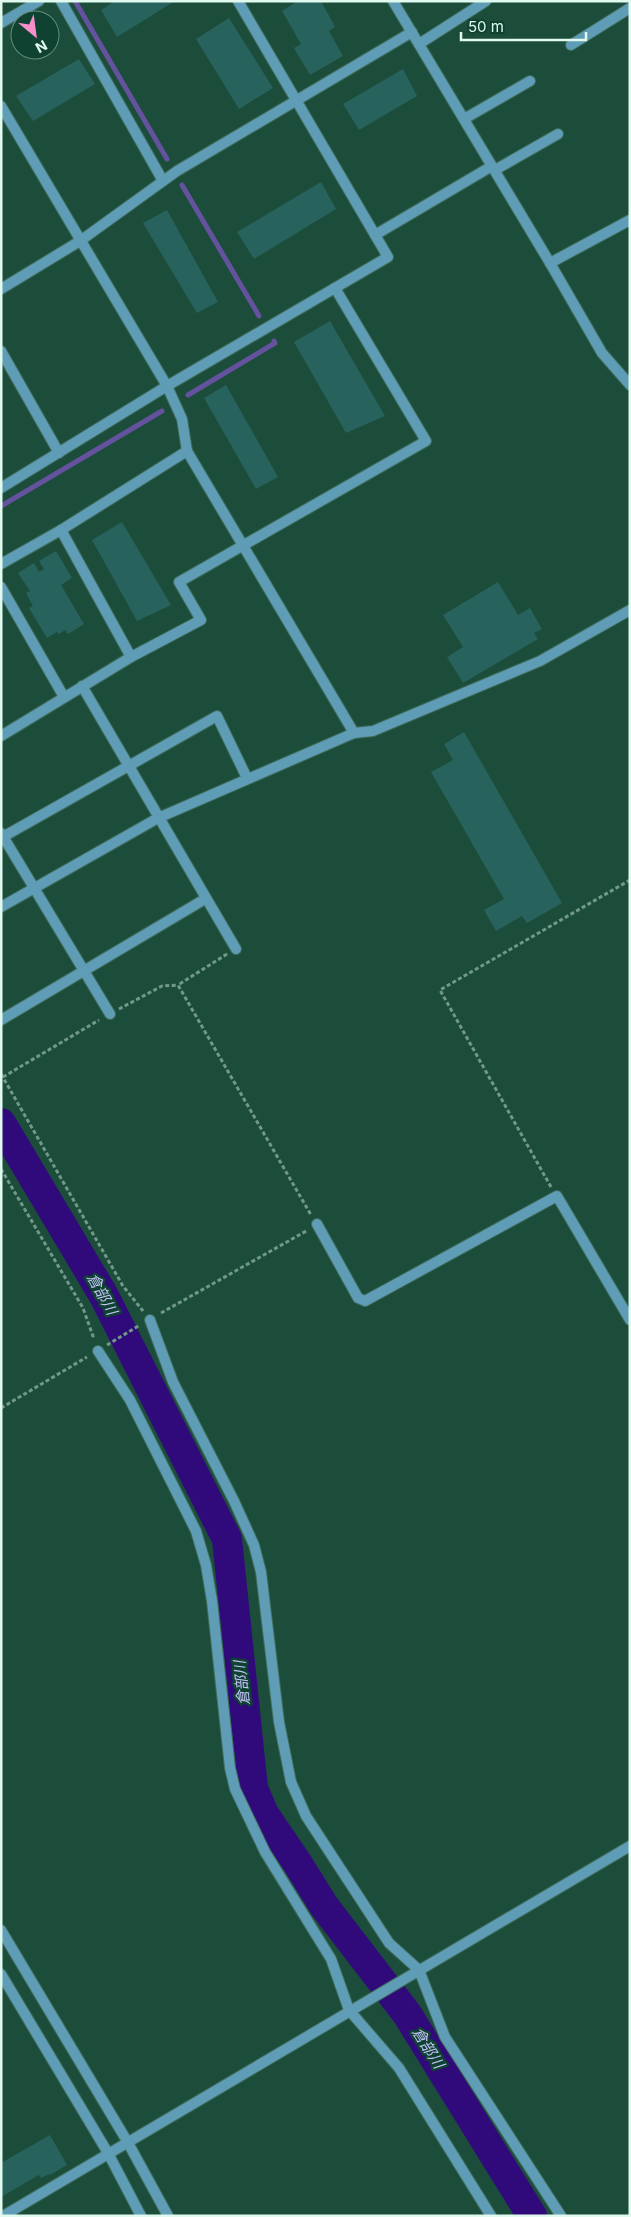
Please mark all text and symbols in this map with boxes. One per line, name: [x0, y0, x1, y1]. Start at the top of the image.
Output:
north arrow: [10, 10, 60, 60]
scale bar: [461, 10, 586, 42]
text: 50 m: [468, 17, 504, 36]
text: N: [33, 37, 50, 57]
water label: 倉部川: [83, 1269, 123, 1320]
water label: 倉部川: [229, 1658, 253, 1706]
water label: 倉部川: [408, 2024, 449, 2074]

